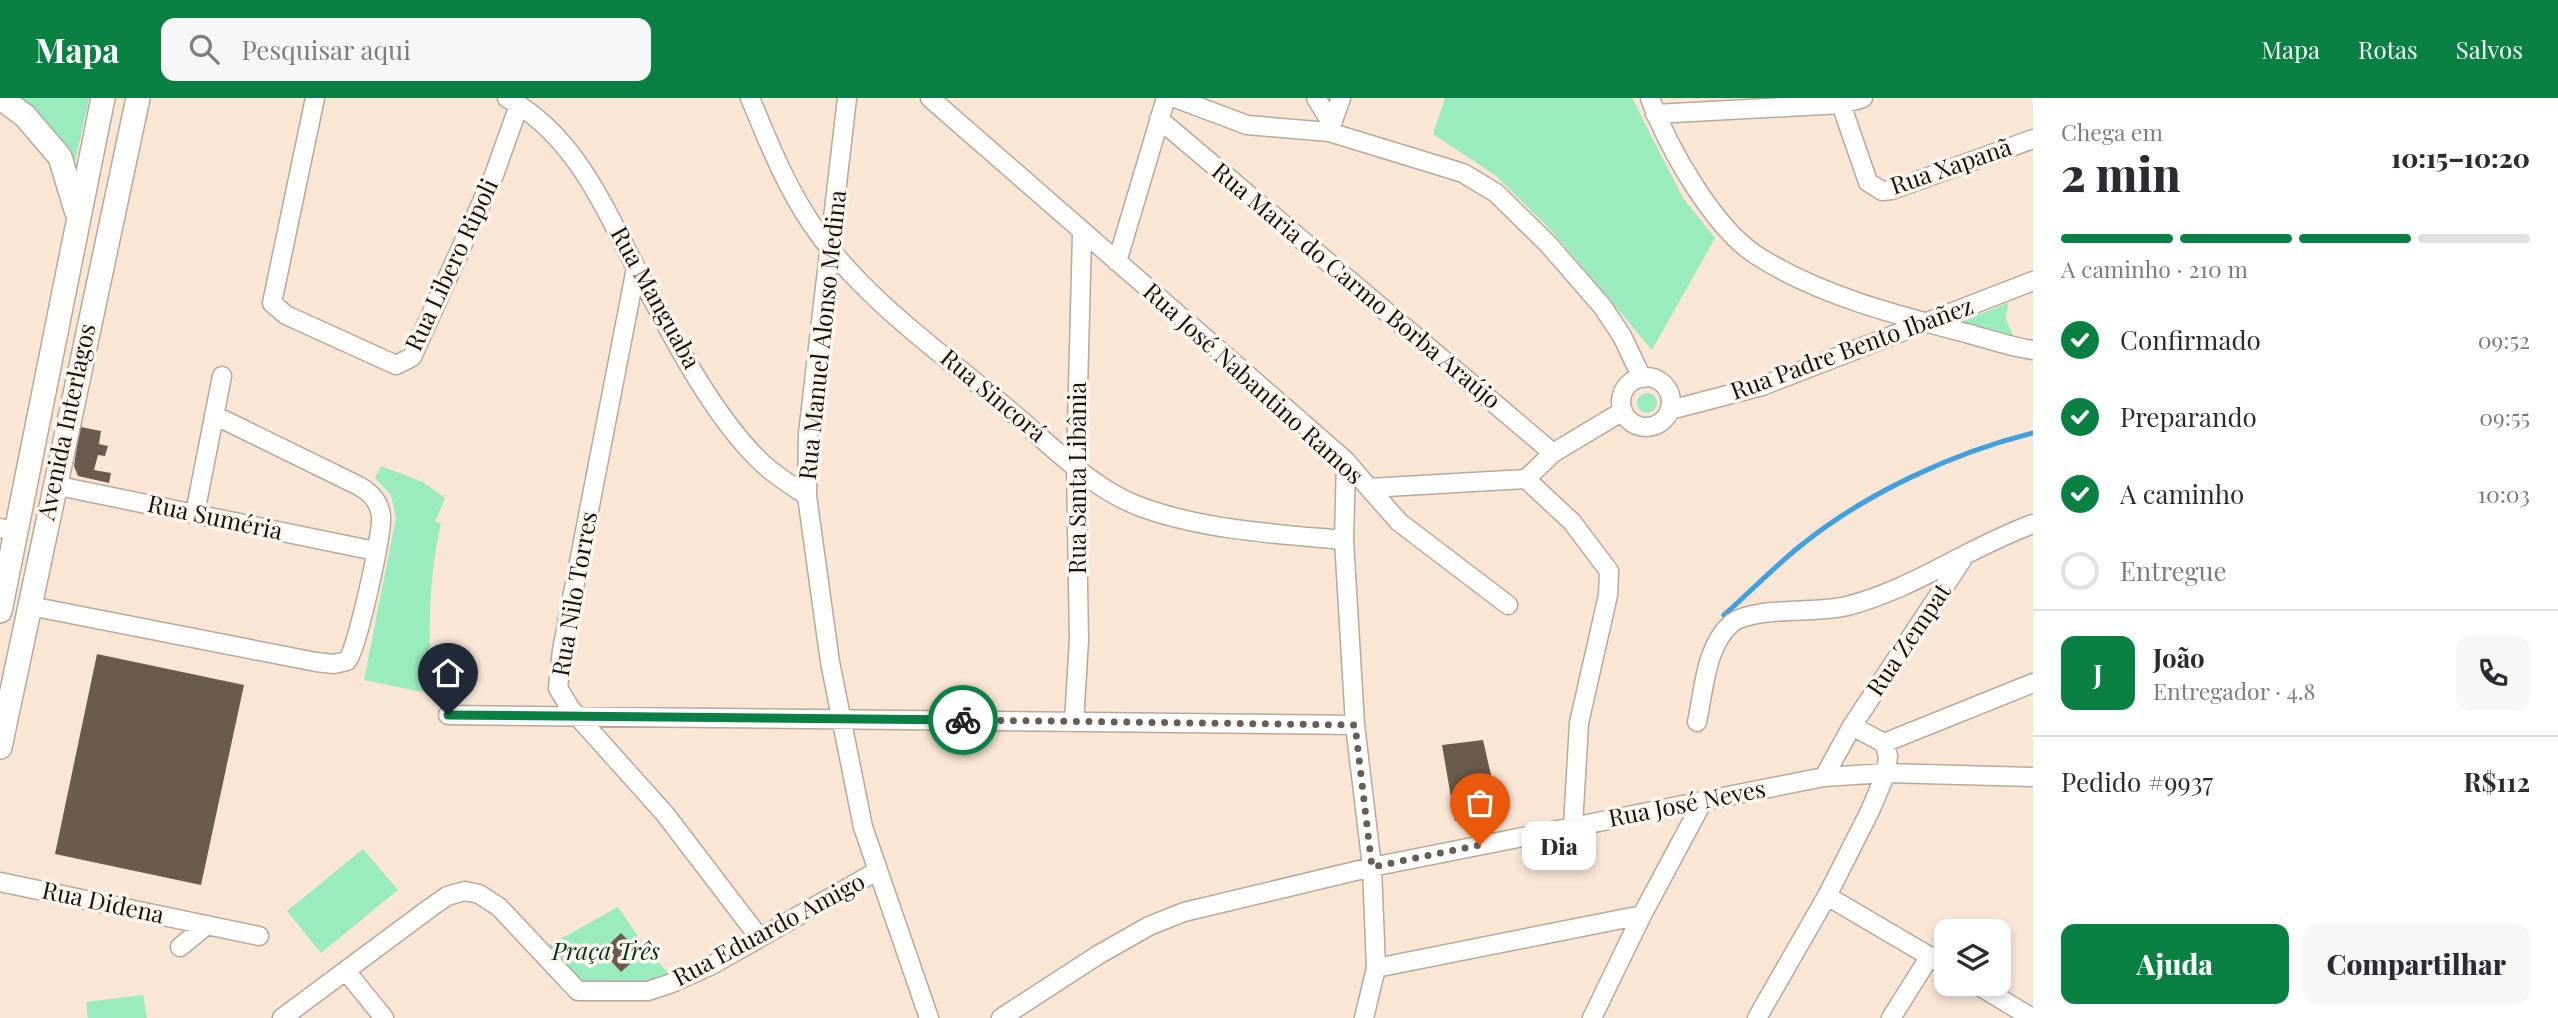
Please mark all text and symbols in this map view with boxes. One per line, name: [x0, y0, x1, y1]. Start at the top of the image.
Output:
search box: [161, 18, 651, 81]
text: Mapa: [35, 27, 119, 71]
icon: search: [185, 30, 223, 68]
text: Pesquisar aqui: [241, 32, 411, 67]
text: Mapa: [2261, 33, 2320, 65]
text: Rotas: [2358, 33, 2418, 65]
text: Salvos: [2456, 33, 2523, 65]
text: Chega em: [2061, 116, 2163, 147]
street label: Rua Xapanã: [1885, 129, 2015, 201]
text: 10:15–10:20: [2391, 140, 2530, 175]
text: 2 min: [2061, 142, 2181, 204]
street label: Rua Maria do Carmo Borba Araújo: [1206, 154, 1508, 415]
street label: Rua Libero Ripoli: [396, 173, 504, 355]
street label: Rua Manuel Alonso Medina: [790, 188, 852, 481]
street label: Rua Manguaba: [604, 220, 709, 374]
text: A caminho · 210 m: [2061, 253, 2248, 284]
street label: Rua José Nabantino Ramos: [1137, 275, 1371, 490]
street label: Rua Padre Bento Ibañez: [1726, 288, 1977, 406]
street label: Avenida Interlagos: [28, 320, 102, 524]
icon: check: [2061, 321, 2099, 359]
text: Confirmado: [2120, 322, 2261, 357]
text: 09:52: [2478, 324, 2530, 355]
street label: Rua Sincorá: [935, 341, 1054, 448]
street label: Rua Santa Libânia: [1060, 382, 1092, 574]
icon: check: [2061, 398, 2099, 436]
text: Preparando: [2120, 399, 2257, 434]
text: 09:55: [2479, 401, 2530, 432]
icon: check: [2061, 475, 2099, 513]
text: A caminho: [2120, 476, 2244, 511]
text: 10:03: [2477, 478, 2530, 509]
street label: Rua Suméria: [145, 486, 286, 546]
street label: Rua Nilo Torres: [543, 509, 603, 679]
text: Entregue: [2120, 553, 2227, 588]
street label: Rua Zempat: [1858, 576, 1957, 701]
button: phone: [2456, 636, 2530, 710]
text: João: [2153, 640, 2205, 675]
pin: [418, 643, 478, 715]
icon: home: [429, 654, 467, 692]
text: J: [2093, 656, 2103, 691]
text: Entregador · 4.8: [2153, 675, 2316, 706]
courier: [928, 685, 998, 755]
icon: bike: [944, 701, 982, 739]
text: Pedido #9937: [2061, 764, 2213, 799]
text: R$112: [2464, 764, 2530, 799]
street label: Rua José Neves: [1605, 771, 1768, 833]
pin: [1450, 773, 1510, 845]
icon: bag: [1461, 784, 1499, 822]
callout: Dia: [1522, 820, 1596, 870]
text: Dia: [1540, 830, 1578, 861]
street label: Rua Eduardo Amigo: [666, 864, 870, 992]
street label: Rua Didena: [39, 873, 167, 930]
map controls: [1934, 919, 2011, 996]
button: layers: [1934, 919, 2011, 996]
button: Ajuda: [2061, 924, 2289, 1004]
button: Compartilhar: [2303, 924, 2530, 1004]
park label: Praça Três: [551, 934, 660, 966]

